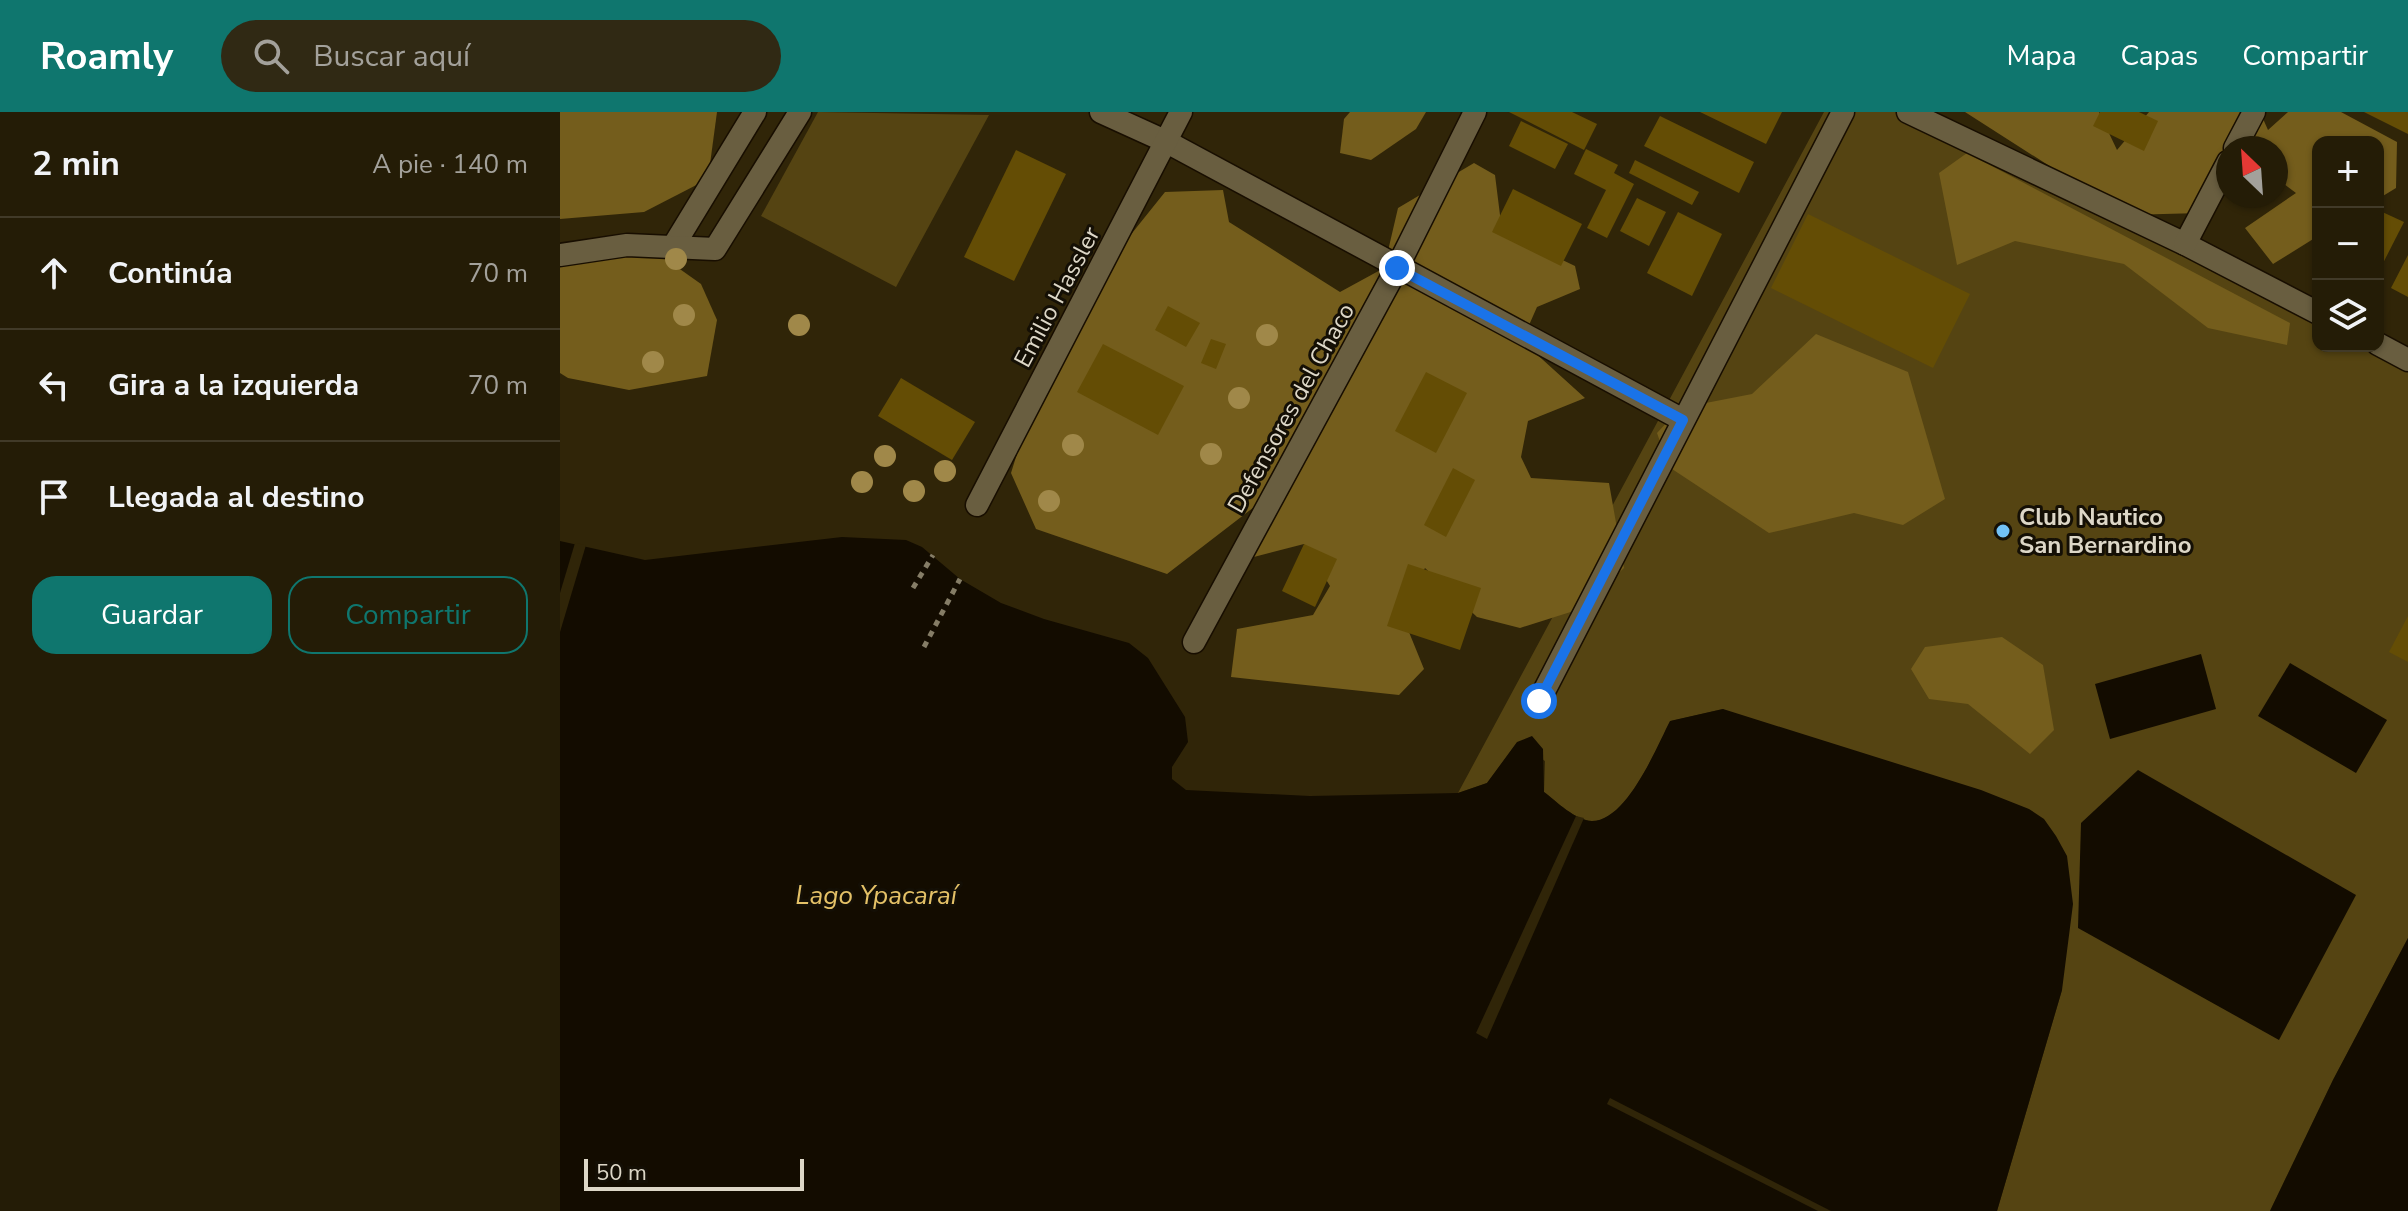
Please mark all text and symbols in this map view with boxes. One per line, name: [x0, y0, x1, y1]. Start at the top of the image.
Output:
search box: [221, 20, 781, 92]
text: Roamly: [40, 31, 173, 82]
icon: search: [249, 34, 293, 78]
text: Buscar aquí: [313, 36, 470, 77]
text: Mapa: [2007, 37, 2076, 75]
text: Capas: [2120, 37, 2198, 75]
text: Compartir: [2242, 37, 2368, 75]
north arrow: [2216, 136, 2288, 208]
map controls: [2312, 136, 2384, 352]
button: +: [2312, 136, 2384, 208]
text: 2 min: [32, 141, 120, 187]
text: A pie · 140 m: [372, 147, 528, 182]
button: −: [2312, 208, 2384, 280]
street label: Emilio Hassler: [1007, 221, 1108, 373]
route end: [1379, 250, 1415, 286]
icon: ahead: [32, 251, 76, 295]
text: Continúa: [108, 253, 233, 294]
text: 70 m: [468, 256, 528, 291]
button: layers: [2312, 280, 2384, 352]
street label: Defensores del Chaco: [1220, 297, 1362, 519]
icon: left: [32, 363, 76, 407]
text: Gira a la izquierda: [108, 365, 359, 406]
text: 70 m: [468, 368, 528, 403]
icon: arrive: [32, 475, 76, 519]
text: Llegada al destino: [108, 477, 364, 518]
place label: Club Nautico San Bernardino: [2019, 501, 2192, 561]
marker: Club Nautico San Bernardino: [1994, 522, 2012, 540]
button: Guardar: [32, 576, 272, 654]
button: Compartir: [288, 576, 528, 654]
route start: [1521, 683, 1557, 719]
water label: Lago Ypacaraí: [795, 878, 961, 913]
scale bar: [584, 1155, 804, 1191]
text: 50 m: [596, 1158, 647, 1188]

